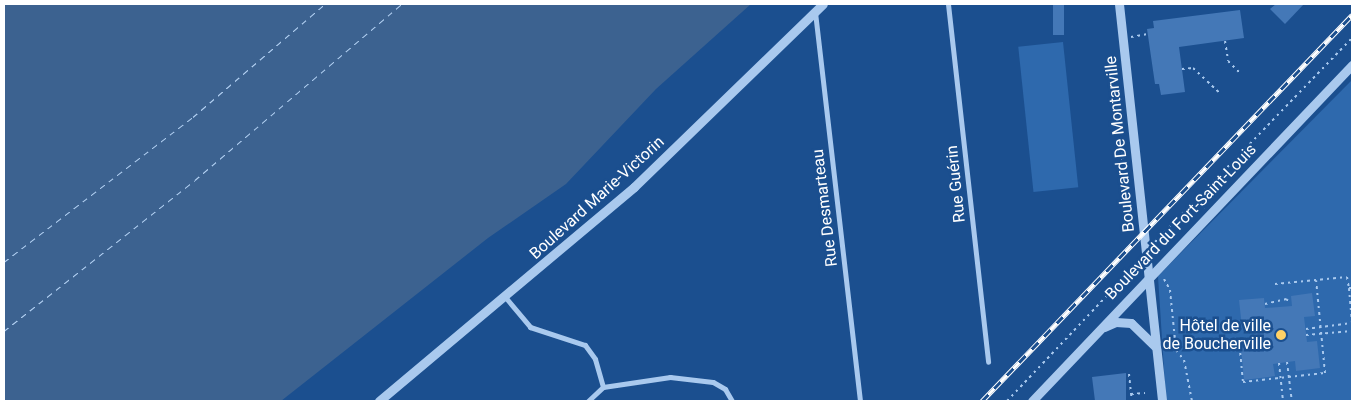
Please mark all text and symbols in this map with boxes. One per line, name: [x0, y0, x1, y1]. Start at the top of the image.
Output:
street label: Boulevard De Montarville: [1101, 55, 1139, 233]
street label: Boulevard Marie-Victorin: [526, 132, 668, 264]
street label: Boulevard du Fort-Saint-Louis: [1101, 140, 1261, 304]
street label: Rue Guérin: [942, 144, 970, 224]
street label: Rue Desmarteau: [808, 148, 842, 268]
place label: Hôtel de ville de Boucherville: [1162, 316, 1271, 354]
marker: Hôtel de ville de Boucherville: [1275, 329, 1287, 341]

